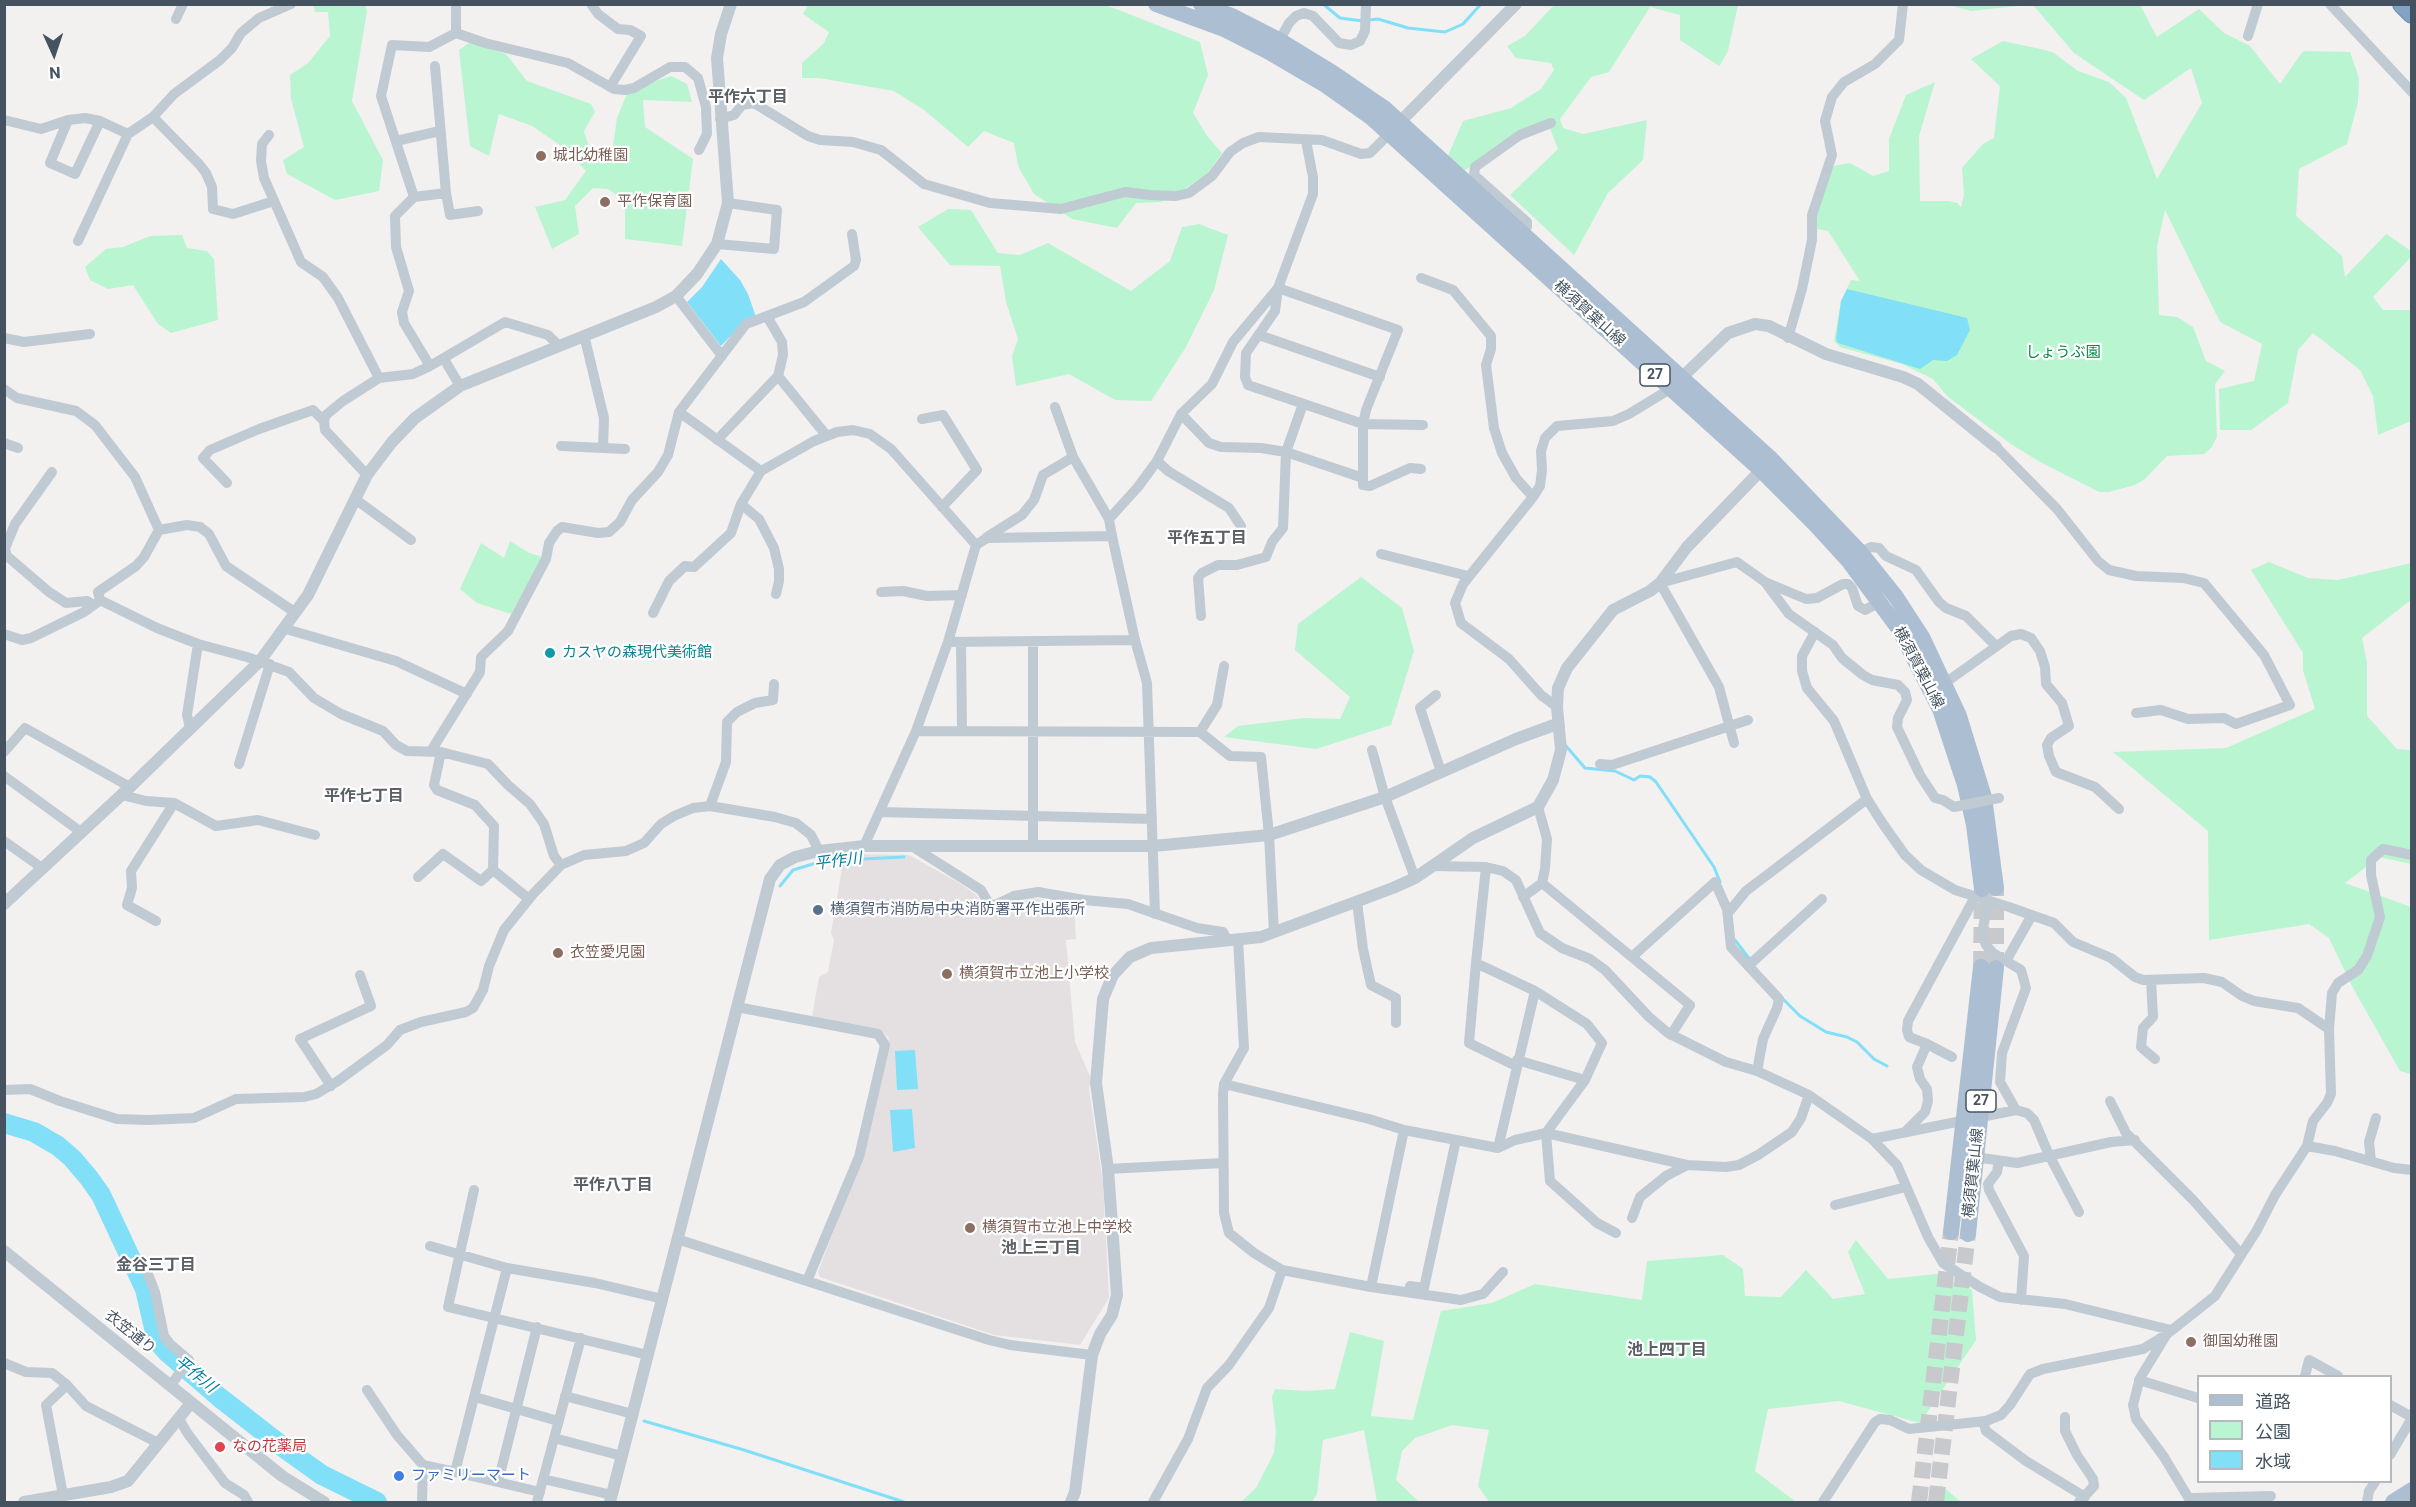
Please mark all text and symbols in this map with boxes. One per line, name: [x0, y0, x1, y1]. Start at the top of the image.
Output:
north arrow: [24, 24, 84, 84]
text: N: [49, 63, 61, 82]
district label: 平作六丁目: [708, 88, 788, 108]
place label: 城北幼稚園: [553, 147, 628, 165]
marker: 城北幼稚園: [534, 149, 548, 163]
place label: 平作保育園: [617, 193, 692, 211]
marker: 平作保育園: [598, 195, 612, 209]
street label: 横須賀葉山線: [1550, 277, 1628, 351]
park label: しょうぶ園: [2026, 344, 2100, 362]
road number: 27: [1640, 364, 1670, 386]
district label: 平作五丁目: [1167, 529, 1247, 549]
street label: 横須賀葉山線: [1889, 624, 1947, 712]
place label: カスヤの森現代美術館: [562, 644, 712, 662]
marker: カスヤの森現代美術館: [543, 646, 557, 660]
district label: 平作七丁目: [324, 787, 404, 807]
water label: 平作川: [813, 850, 863, 874]
place label: 横須賀市消防局中央消防署平作出張所: [830, 901, 1085, 919]
marker: 横須賀市消防局中央消防署平作出張所: [811, 903, 825, 917]
place label: 衣笠愛児園: [570, 944, 645, 962]
marker: 衣笠愛児園: [551, 946, 565, 960]
place label: 横須賀市立池上小学校: [959, 965, 1109, 983]
marker: 横須賀市立池上小学校: [940, 967, 954, 981]
road number: 27: [1966, 1090, 1996, 1112]
street label: 横須賀葉山線: [1960, 1127, 1988, 1219]
district label: 平作八丁目: [573, 1176, 653, 1196]
place label: 横須賀市立池上中学校: [982, 1219, 1132, 1237]
marker: 横須賀市立池上中学校: [963, 1221, 977, 1235]
district label: 池上三丁目: [1001, 1239, 1081, 1259]
district label: 金谷三丁目: [116, 1256, 196, 1276]
street label: 衣笠通り: [101, 1307, 159, 1359]
place label: 御国幼稚園: [2203, 1333, 2278, 1351]
marker: 御国幼稚園: [2184, 1335, 2198, 1349]
district label: 池上四丁目: [1627, 1341, 1707, 1361]
water label: 平作川: [170, 1352, 220, 1398]
legend: [2197, 1375, 2392, 1483]
text: 道路: [2255, 1391, 2291, 1412]
text: 公園: [2255, 1421, 2291, 1442]
place label: なの花薬局: [232, 1438, 307, 1456]
marker: なの花薬局: [213, 1440, 227, 1454]
text: 水域: [2255, 1451, 2291, 1472]
place label: ファミリーマート: [411, 1467, 531, 1485]
marker: ファミリーマート: [392, 1469, 406, 1483]

